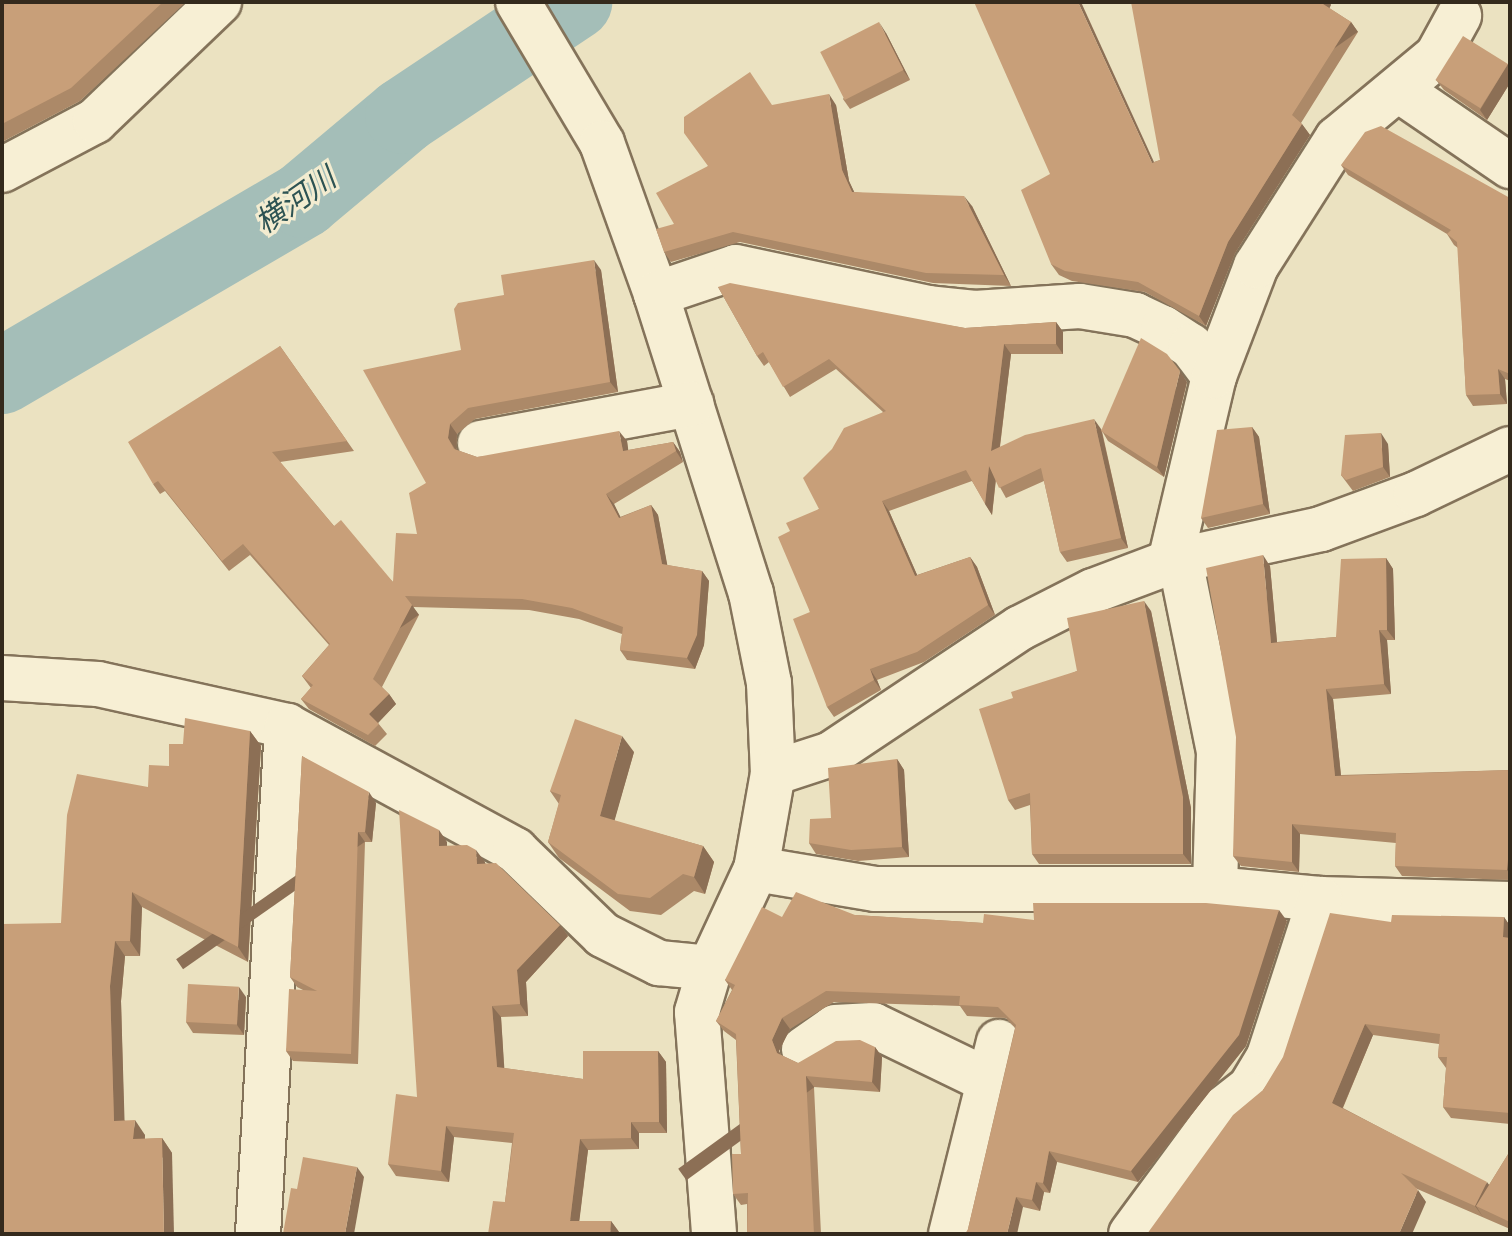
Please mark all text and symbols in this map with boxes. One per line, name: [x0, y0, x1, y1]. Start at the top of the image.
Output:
water label: 横河川: [248, 159, 342, 241]

